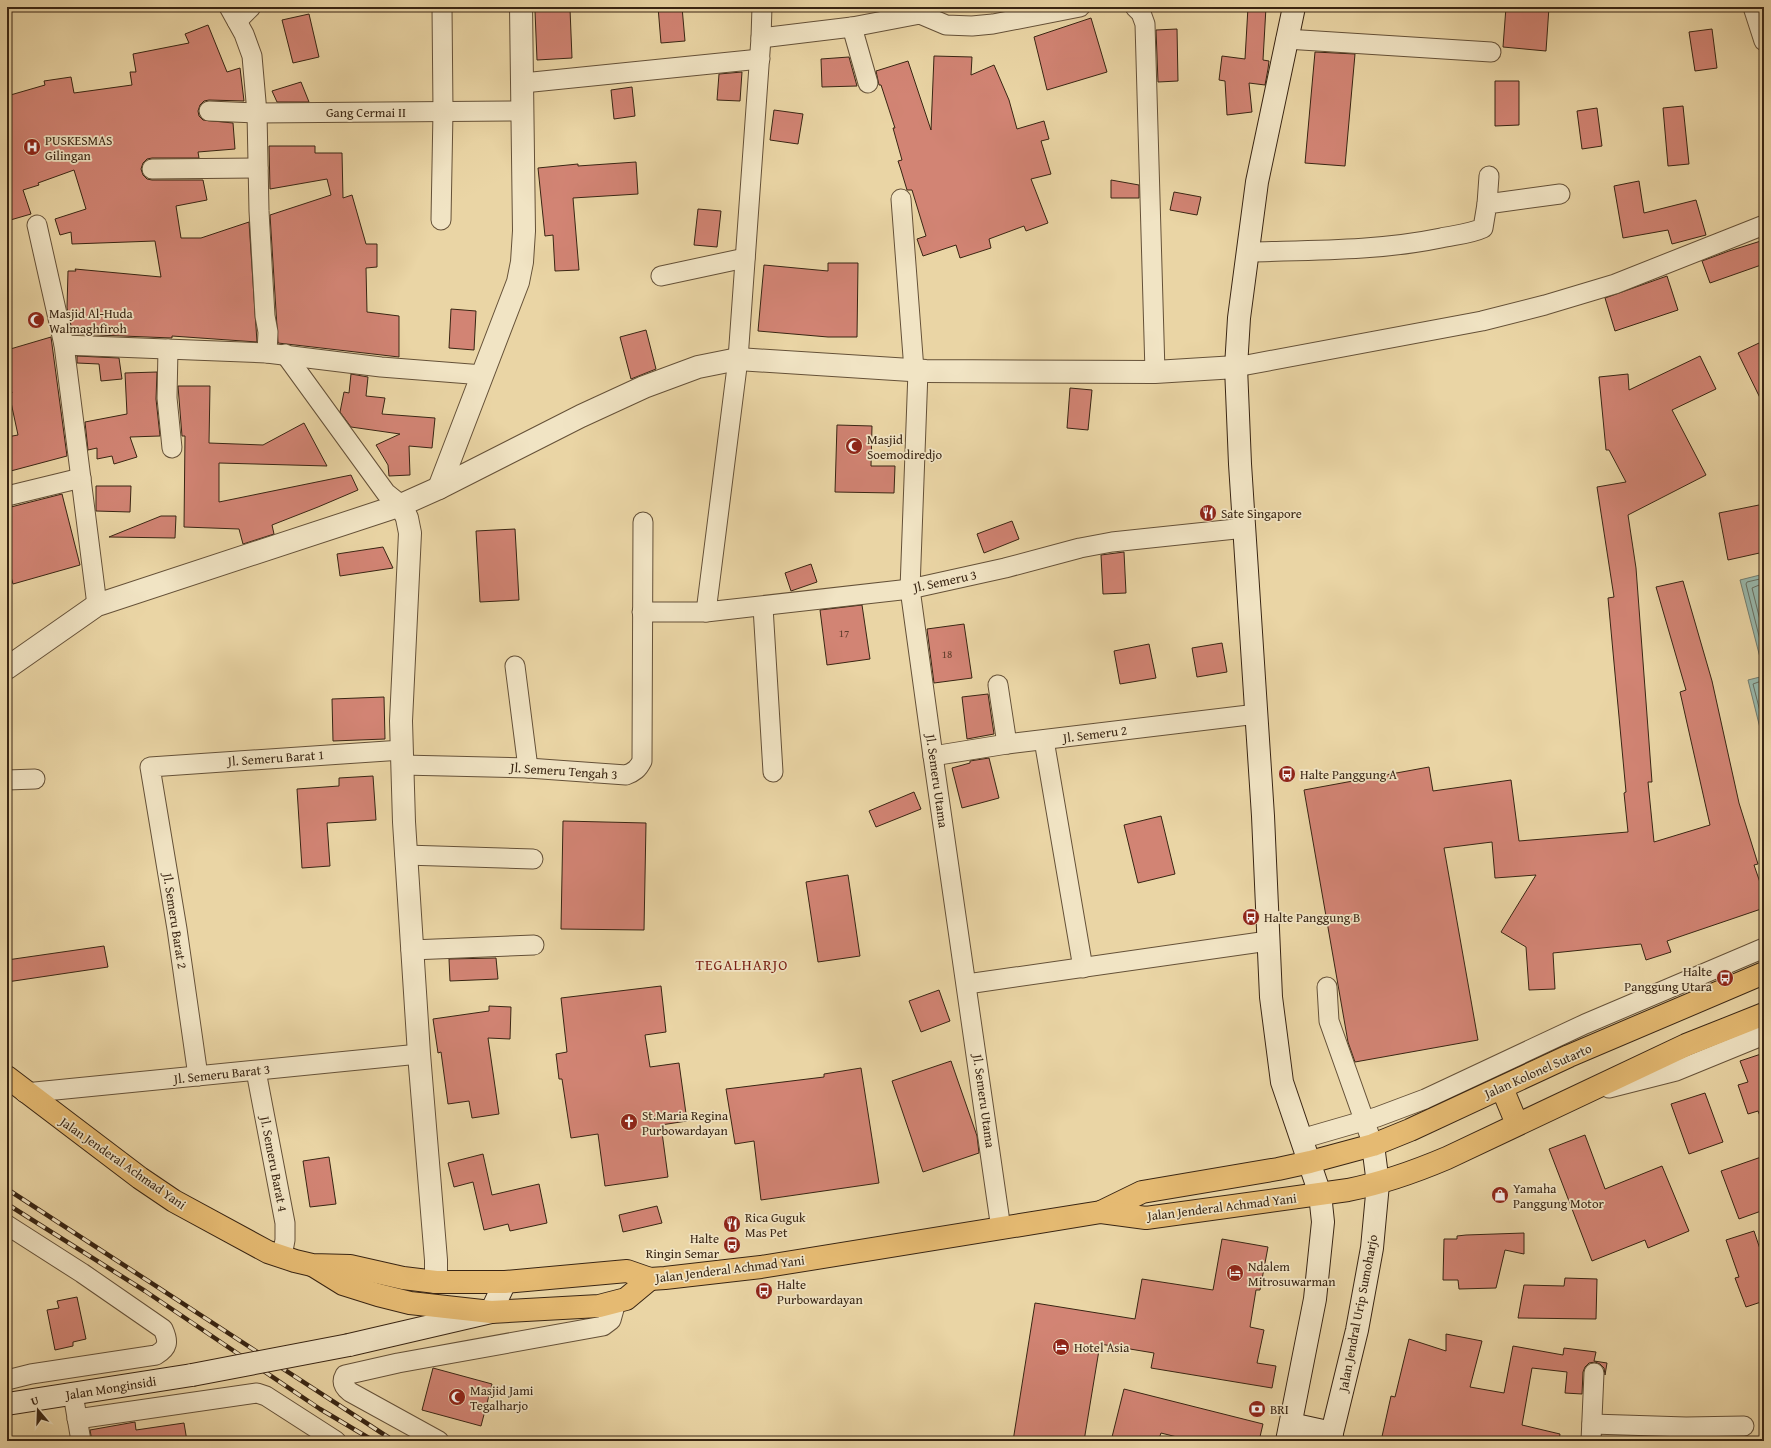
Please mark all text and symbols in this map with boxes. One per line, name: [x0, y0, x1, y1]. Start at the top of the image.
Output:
street label: Gang Cermai II: [326, 103, 406, 122]
place label: PUSKESMAS Gilingan: [45, 131, 112, 165]
hospital icon: PUSKESMAS Gilingan: [22, 137, 42, 157]
place label: Masjid Al-Huda Walmaghfiroh: [49, 304, 133, 338]
mosque icon: Masjid Al-Huda Walmaghfiroh: [26, 310, 46, 330]
place label: Masjid Soemodiredjo: [867, 430, 943, 464]
mosque icon: Masjid Soemodiredjo: [844, 436, 864, 456]
restaurant icon: Sate Singapore: [1198, 503, 1218, 523]
place label: Sate Singapore: [1221, 504, 1302, 523]
street label: Jl. Semeru 3: [910, 565, 978, 597]
house number: 17: [839, 625, 849, 641]
house number: 18: [942, 646, 952, 662]
street label: Jl. Semeru 2: [1060, 721, 1128, 748]
street label: Jl. Semeru Utama: [921, 731, 953, 830]
street label: Jl. Semeru Barat 1: [225, 745, 325, 771]
street label: Jl. Semeru Tengah 3: [508, 758, 618, 784]
bus stop icon: Halte Panggung A: [1277, 764, 1297, 784]
place label: Halte Panggung A: [1300, 765, 1397, 784]
street label: Jl. Semeru Barat 2: [158, 870, 192, 970]
bus stop icon: Halte Panggung B: [1241, 907, 1261, 927]
place label: Halte Panggung B: [1264, 908, 1360, 927]
district label: TEGALHARJO: [696, 954, 788, 975]
place label: Halte Panggung Utara: [1624, 962, 1713, 996]
bus stop icon: Halte Panggung Utara: [1715, 968, 1735, 988]
street label: Jalan Kolonel Sutarto: [1480, 1039, 1595, 1104]
street label: Jl. Semeru Utama: [968, 1051, 1000, 1150]
street label: Jl. Semeru Barat 3: [171, 1059, 271, 1089]
place label: St.Maria Regina Purbowardayan: [642, 1106, 729, 1140]
street label: Jalan Jenderal Achmad Yani: [54, 1111, 190, 1214]
church icon: St.Maria Regina Purbowardayan: [619, 1112, 639, 1132]
street label: Jl. Semeru Barat 4: [255, 1113, 293, 1213]
place label: Yamaha Panggung Motor: [1513, 1179, 1605, 1213]
shop icon: Yamaha Panggung Motor: [1490, 1185, 1510, 1205]
street label: Jalan Jenderal Achmad Yani: [1144, 1188, 1298, 1226]
place label: Rica Guguk Mas Pet: [745, 1208, 806, 1242]
restaurant icon: Rica Guguk Mas Pet: [722, 1214, 742, 1234]
place label: Halte Ringin Semar: [646, 1229, 720, 1263]
street label: Jalan Jendral Urip Sumoharjo: [1333, 1233, 1383, 1395]
bus stop icon: Halte Ringin Semar: [722, 1235, 742, 1255]
street label: Jalan Jenderal Achmad Yani: [652, 1250, 806, 1288]
place label: Ndalem Mitrosuwarman: [1248, 1257, 1336, 1291]
hotel icon: Ndalem Mitrosuwarman: [1225, 1263, 1245, 1283]
place label: Halte Purbowardayan: [777, 1275, 863, 1309]
bus stop icon: Halte Purbowardayan: [754, 1281, 774, 1301]
hotel icon: Hotel Asia: [1051, 1337, 1071, 1357]
place label: Hotel Asia: [1074, 1338, 1130, 1357]
street label: Jalan Monginsidi: [62, 1371, 158, 1405]
place label: Masjid Jami Tegalharjo: [470, 1381, 534, 1415]
mosque icon: Masjid Jami Tegalharjo: [447, 1387, 467, 1407]
north arrow: [18, 1390, 58, 1430]
text: U: [29, 1392, 41, 1409]
bank icon: BRI: [1247, 1399, 1267, 1419]
place label: BRI: [1270, 1400, 1289, 1419]

